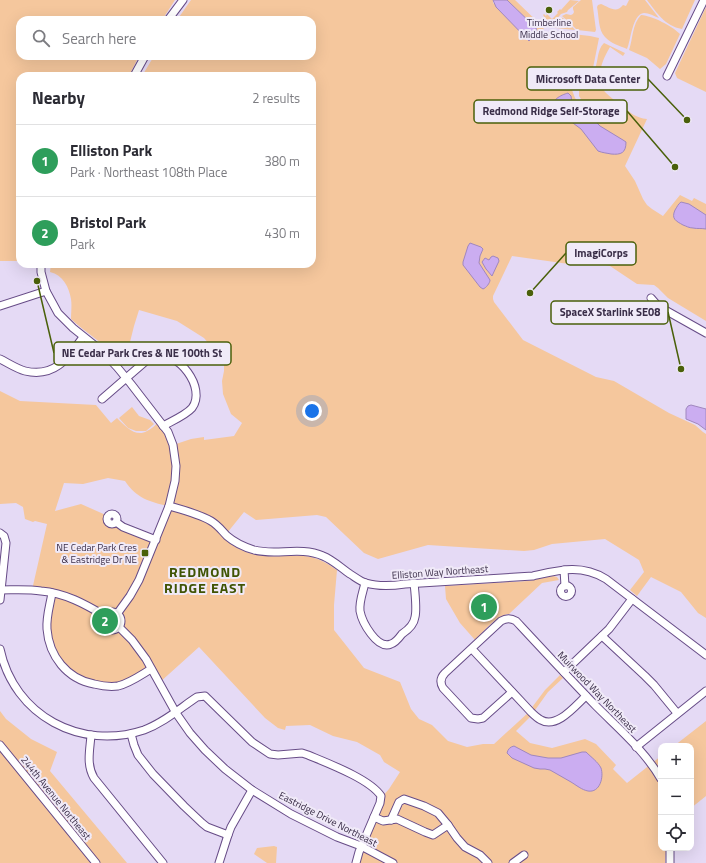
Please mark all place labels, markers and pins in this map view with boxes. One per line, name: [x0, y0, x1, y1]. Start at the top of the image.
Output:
marker: Timberline Middle School: [544, 5, 554, 15]
place label: Timberline Middle School: [520, 15, 578, 42]
callout: Microsoft Data Center: [527, 67, 648, 90]
callout: Redmond Ridge Self-Storage: [474, 100, 627, 123]
callout: ImagiCorps: [566, 242, 636, 265]
callout: SpaceX Starlink SE08: [551, 301, 668, 324]
callout: NE Cedar Park Cres & NE 100th St: [54, 342, 231, 365]
place label: NE Cedar Park Cres & Eastridge Dr NE: [56, 540, 137, 567]
marker: NE Cedar Park Cres & Eastridge Dr NE: [140, 548, 150, 558]
pin: 1: [471, 592, 497, 622]
pin: 2: [92, 606, 118, 636]

